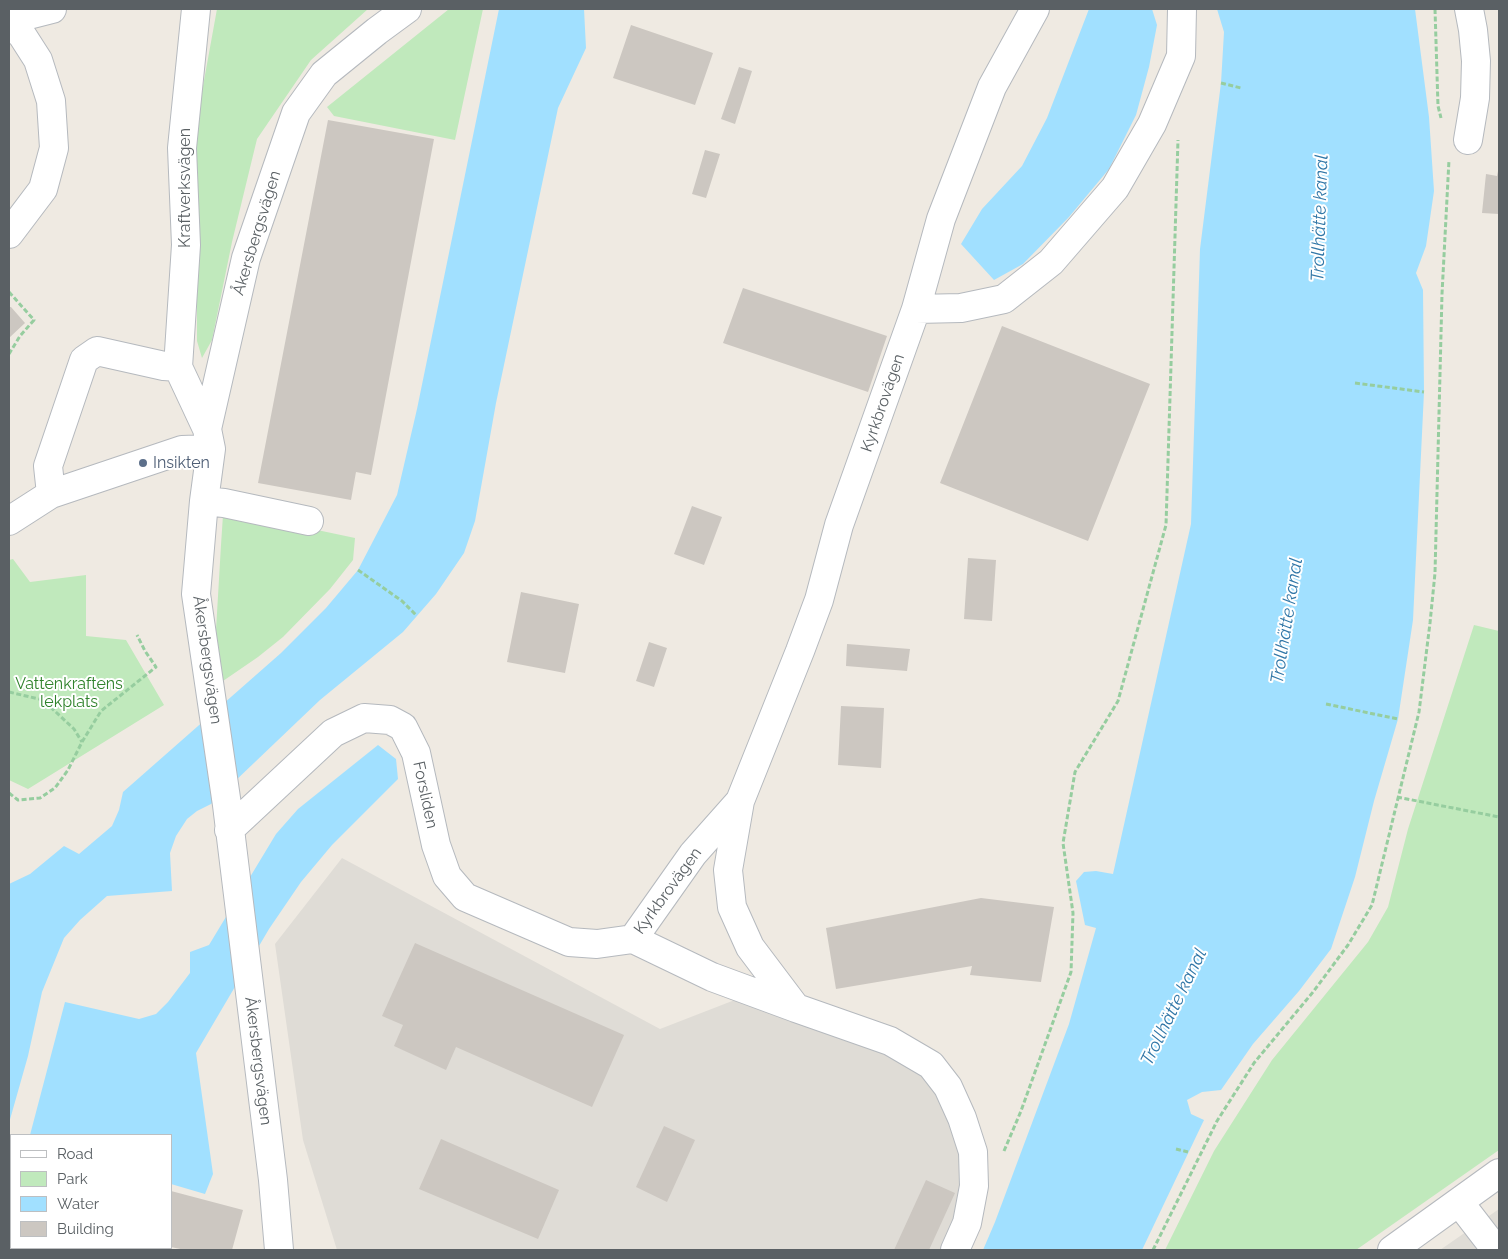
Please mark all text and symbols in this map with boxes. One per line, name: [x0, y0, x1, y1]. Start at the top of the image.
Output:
street label: Kraftverksvägen: [175, 128, 195, 248]
water label: Trollhätte kanal: [1307, 154, 1333, 282]
street label: Åkersbergsvägen: [229, 168, 285, 298]
street label: Kyrkbrovägen: [857, 351, 909, 455]
place label: Insikten: [153, 453, 210, 473]
marker: Insikten: [137, 457, 149, 469]
water label: Trollhätte kanal: [1266, 557, 1308, 685]
street label: Åkersbergsvägen: [188, 595, 226, 725]
park label: Vattenkraftens lekplats: [15, 674, 123, 712]
street label: Forsliden: [409, 760, 441, 830]
street label: Kyrkbrovägen: [630, 844, 706, 938]
water label: Trollhätte kanal: [1136, 945, 1212, 1069]
street label: Åkersbergsvägen: [241, 996, 275, 1126]
legend: [10, 1134, 172, 1249]
text: Road: [57, 1145, 93, 1163]
text: Park: [57, 1170, 88, 1188]
text: Water: [57, 1195, 99, 1213]
text: Building: [57, 1220, 114, 1238]

